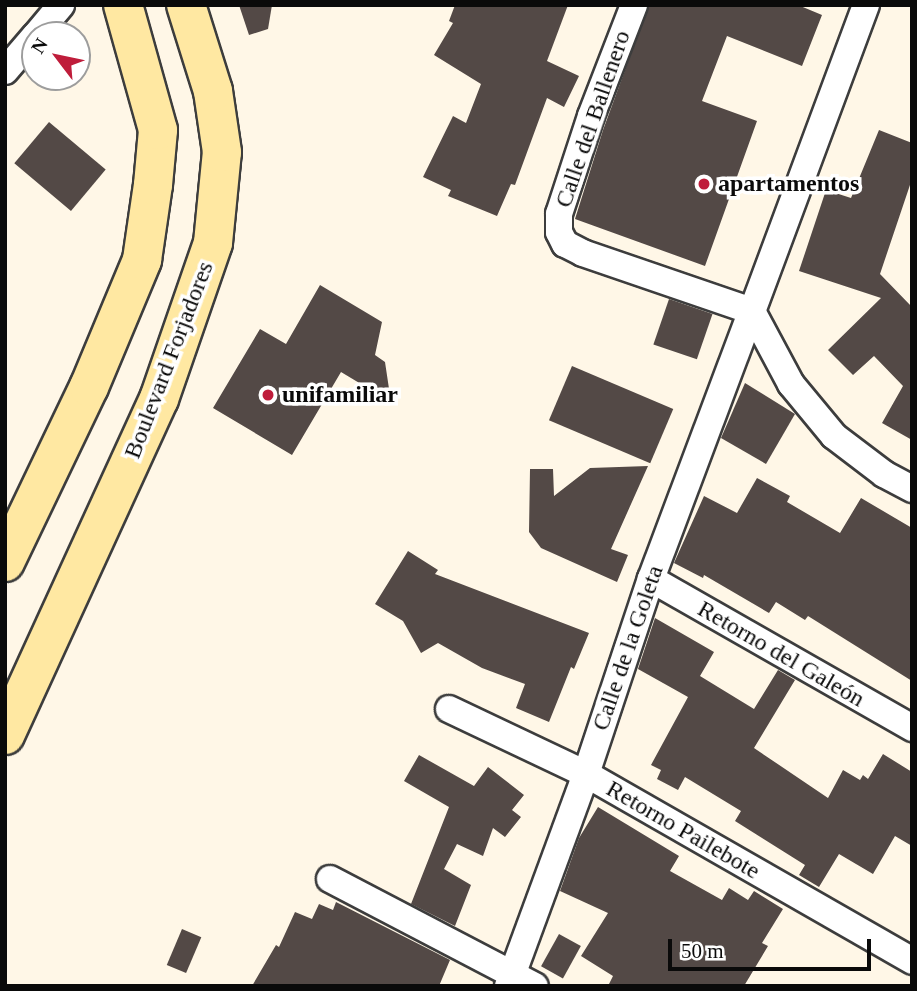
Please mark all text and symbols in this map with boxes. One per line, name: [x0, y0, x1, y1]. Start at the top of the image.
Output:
north arrow: [21, 21, 91, 91]
street label: Calle del Ballenero: [549, 27, 637, 211]
text: N: [27, 34, 52, 57]
place label: apartamentos: [718, 170, 859, 198]
marker: apartamentos: [696, 176, 712, 192]
street label: Boulevard Forjadores: [118, 257, 220, 463]
place label: unifamiliar: [282, 381, 398, 409]
marker: unifamiliar: [260, 387, 276, 403]
street label: Calle de la Goleta: [586, 562, 670, 734]
street label: Retorno del Galeón: [692, 595, 870, 713]
street label: Retorno Pailebote: [601, 774, 765, 886]
scale bar: [672, 925, 875, 969]
text: 50 m: [681, 939, 724, 963]

